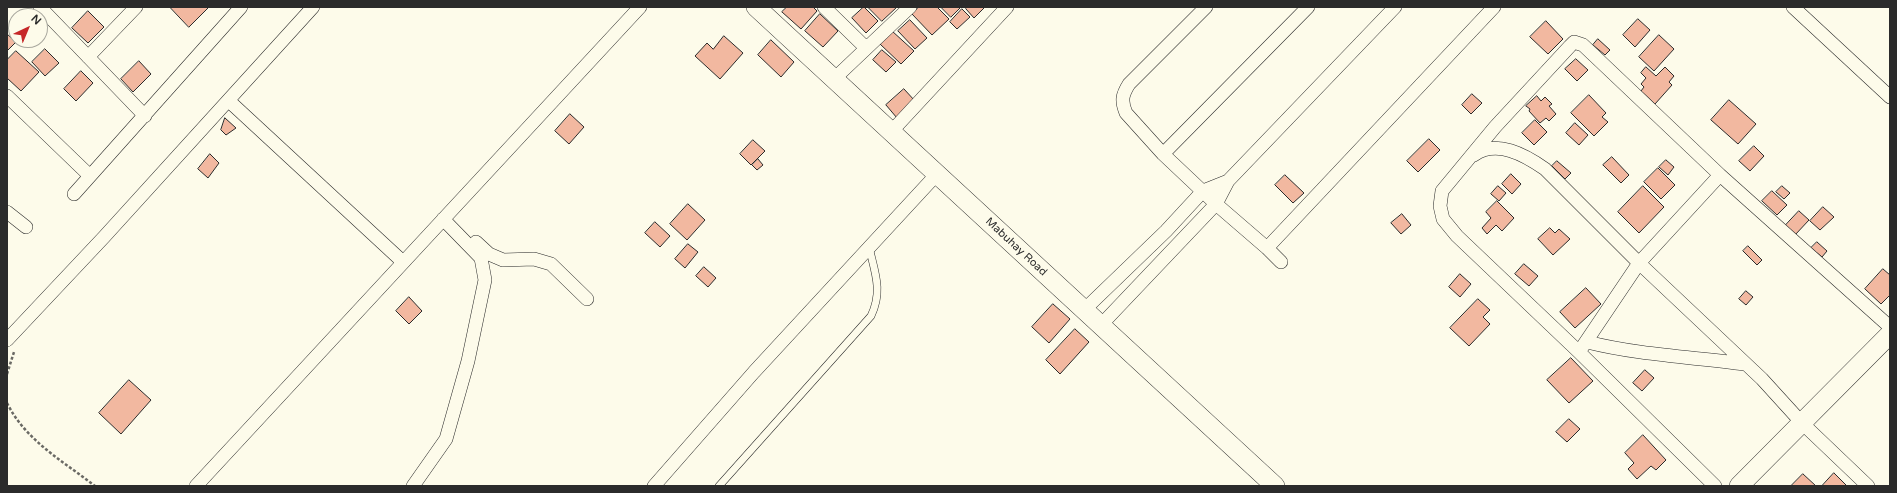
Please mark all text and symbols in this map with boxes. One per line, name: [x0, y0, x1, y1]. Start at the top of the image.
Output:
north arrow: [8, 8, 48, 48]
text: N: [28, 12, 44, 27]
street label: Mabuhay Road: [982, 215, 1050, 279]

